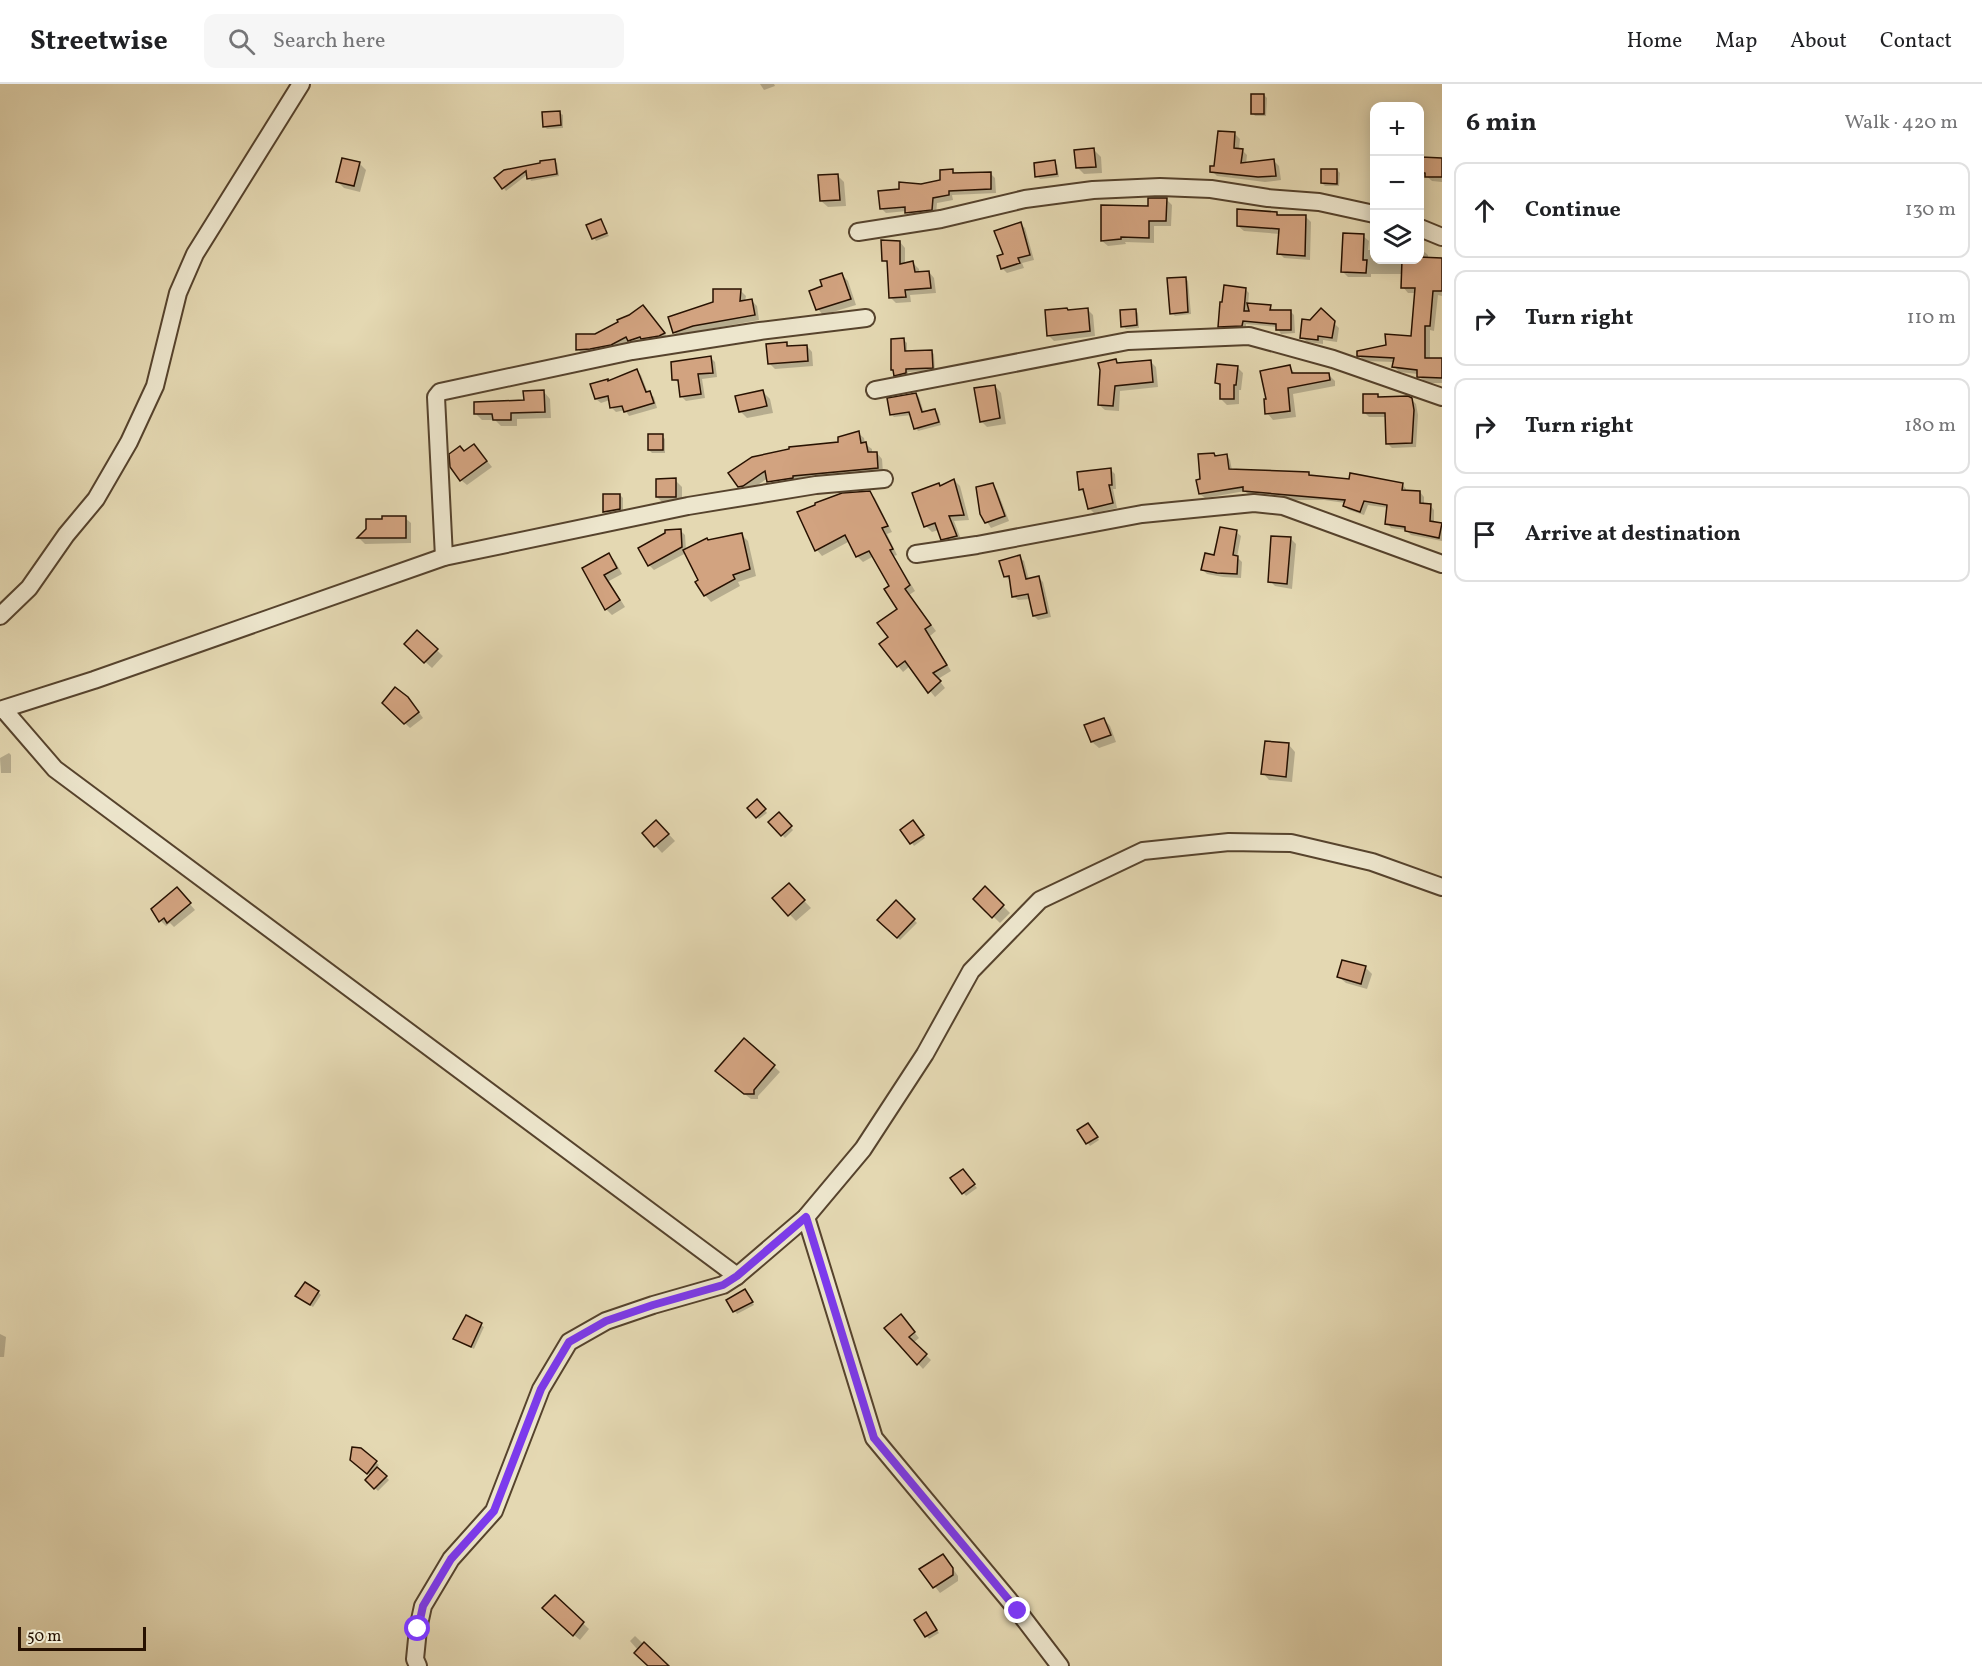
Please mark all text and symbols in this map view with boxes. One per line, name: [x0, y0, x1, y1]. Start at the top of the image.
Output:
search box: [204, 14, 624, 68]
text: Streetwise: [30, 22, 168, 61]
icon: search: [225, 25, 258, 58]
text: Search here: [273, 26, 385, 57]
text: Home: [1627, 27, 1682, 56]
text: Map: [1715, 27, 1757, 56]
text: About: [1790, 27, 1847, 56]
text: Contact: [1880, 27, 1952, 56]
map controls: [1370, 102, 1424, 264]
button: +: [1370, 102, 1424, 156]
text: 6 min: [1466, 105, 1537, 141]
text: Walk · 420 m: [1844, 109, 1958, 137]
button: −: [1370, 156, 1424, 210]
icon: ahead: [1468, 194, 1501, 227]
text: Continue: [1525, 195, 1621, 226]
text: 130 m: [1905, 196, 1956, 224]
button: layers: [1370, 210, 1424, 264]
icon: right: [1468, 302, 1501, 335]
text: Turn right: [1525, 303, 1633, 334]
text: 110 m: [1907, 304, 1956, 332]
icon: right: [1468, 410, 1501, 443]
text: Turn right: [1525, 411, 1633, 442]
text: 180 m: [1904, 412, 1956, 440]
icon: arrive: [1468, 518, 1501, 551]
text: Arrive at destination: [1525, 519, 1741, 550]
route end: [1004, 1597, 1030, 1623]
route start: [404, 1615, 430, 1641]
scale bar: [18, 1624, 146, 1652]
text: 50 m: [27, 1626, 61, 1648]

